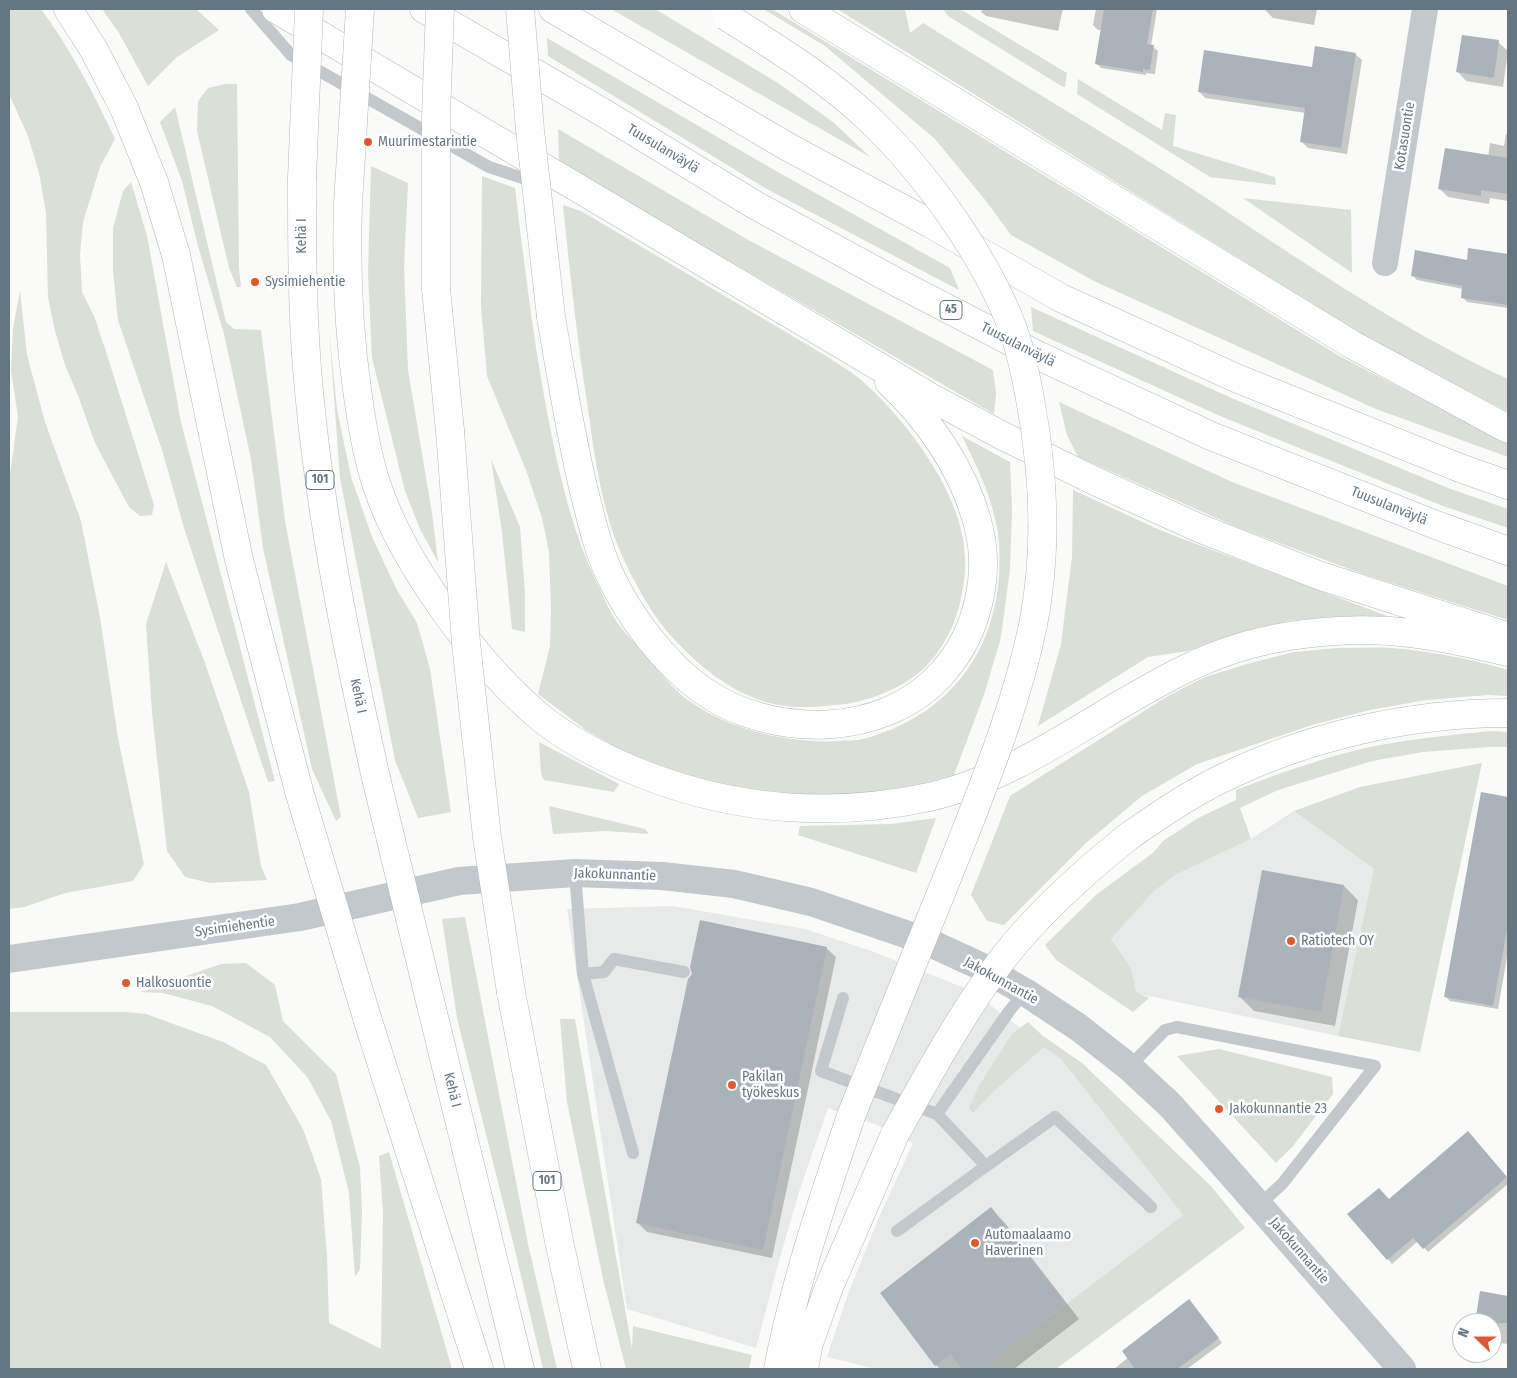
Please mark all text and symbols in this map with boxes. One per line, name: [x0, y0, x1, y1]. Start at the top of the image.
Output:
street label: Kotasuontie: [1391, 101, 1419, 171]
street label: Tuusulanväylä: [624, 121, 702, 177]
place label: Muurimestarintie: [378, 134, 477, 150]
marker: Muurimestarintie: [362, 136, 374, 148]
street label: Kehä I: [294, 218, 310, 254]
place label: Sysimiehentie: [265, 274, 345, 290]
marker: Sysimiehentie: [249, 276, 261, 288]
road number: 45: [940, 300, 962, 320]
street label: Tuusulanväylä: [978, 319, 1058, 371]
road number: 101: [306, 470, 334, 490]
street label: Tuusulanväylä: [1348, 483, 1430, 529]
street label: Kehä I: [346, 677, 370, 715]
street label: Jakokunnantie: [574, 865, 656, 885]
street label: Sysimiehentie: [194, 913, 276, 941]
place label: Ratiotech OY: [1301, 933, 1374, 949]
marker: Ratiotech OY: [1285, 935, 1297, 947]
street label: Jakokunnantie: [961, 954, 1041, 1008]
place label: Halkosuontie: [136, 975, 212, 991]
marker: Halkosuontie: [120, 977, 132, 989]
place label: Pakilan työkeskus: [742, 1069, 799, 1102]
street label: Kehä I: [440, 1071, 464, 1109]
marker: Pakilan työkeskus: [726, 1079, 738, 1091]
place label: Jakokunnantie 23: [1229, 1101, 1327, 1117]
marker: Jakokunnantie 23: [1213, 1103, 1225, 1115]
road number: 101: [533, 1172, 561, 1190]
street label: Jakokunnantie: [1266, 1214, 1332, 1288]
place label: Automaalaamo Haverinen: [985, 1227, 1071, 1260]
marker: Automaalaamo Haverinen: [969, 1237, 981, 1249]
north arrow: [1452, 1313, 1502, 1363]
text: N: [1454, 1326, 1473, 1340]

